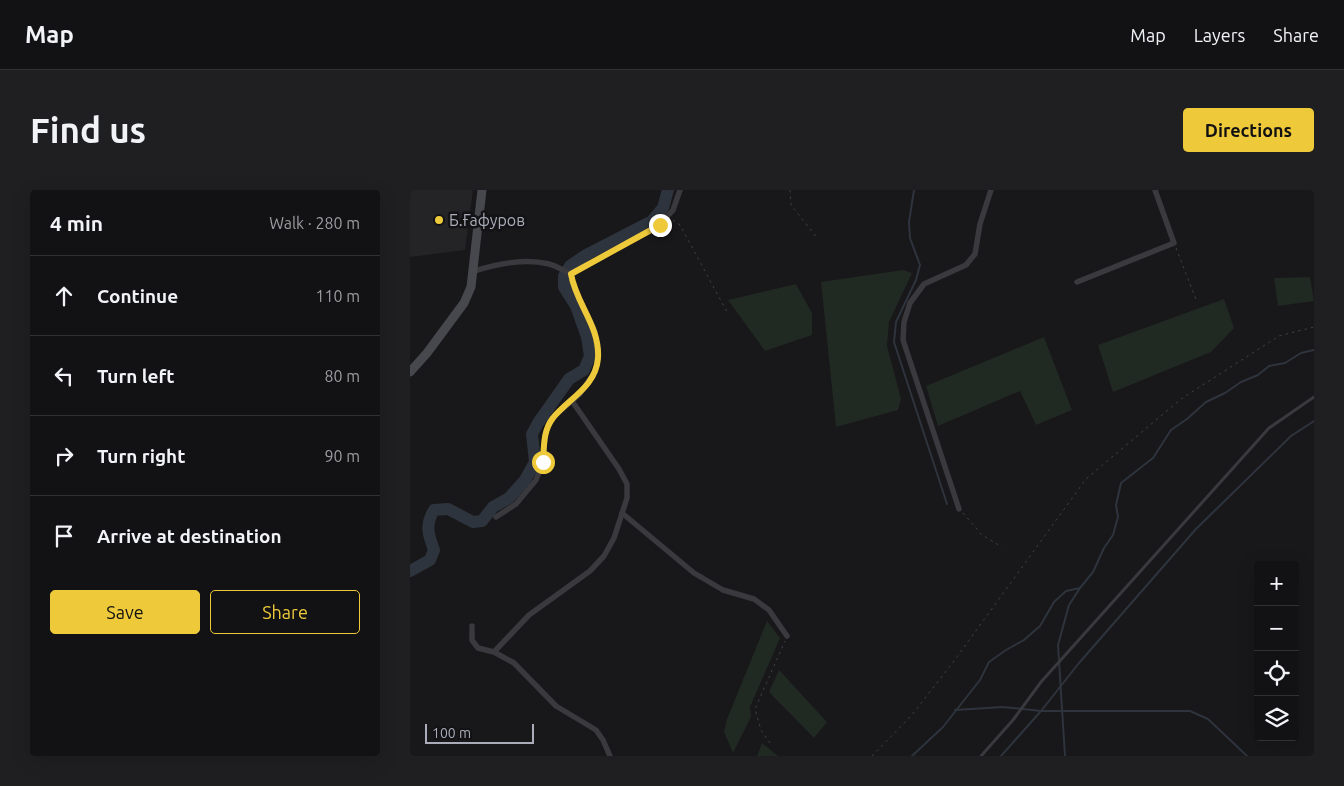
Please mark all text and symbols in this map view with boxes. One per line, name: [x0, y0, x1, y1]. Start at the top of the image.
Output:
text: Map: [25, 21, 74, 48]
text: Map: [1130, 25, 1166, 45]
text: Layers: [1194, 25, 1245, 45]
text: Share: [1273, 25, 1319, 45]
button: Directions: [1183, 108, 1314, 152]
text: Find us: [30, 110, 146, 150]
text: 4 min: [50, 211, 103, 235]
place label: Б.Ғафуров: [449, 211, 525, 229]
text: Walk · 280 m: [269, 214, 360, 232]
marker: Б.Ғафуров: [433, 214, 445, 226]
route end: [649, 214, 672, 237]
icon: ahead: [50, 282, 78, 310]
text: Continue: [97, 285, 178, 307]
text: 110 m: [315, 287, 360, 305]
icon: left: [50, 362, 78, 390]
text: Turn left: [97, 365, 175, 387]
text: 80 m: [324, 367, 360, 385]
icon: right: [50, 442, 78, 470]
text: Turn right: [97, 445, 185, 467]
text: 90 m: [324, 447, 360, 465]
route start: [532, 451, 555, 474]
icon: arrive: [50, 522, 78, 550]
text: Arrive at destination: [97, 525, 282, 547]
map controls: [1254, 561, 1299, 741]
button: +: [1254, 561, 1299, 606]
button: Save: [50, 590, 200, 634]
button: Share: [210, 590, 360, 634]
button: −: [1254, 606, 1299, 651]
button: locate: [1254, 651, 1299, 696]
button: layers: [1254, 696, 1299, 741]
scale bar: [425, 721, 534, 744]
text: 100 m: [432, 725, 471, 741]

